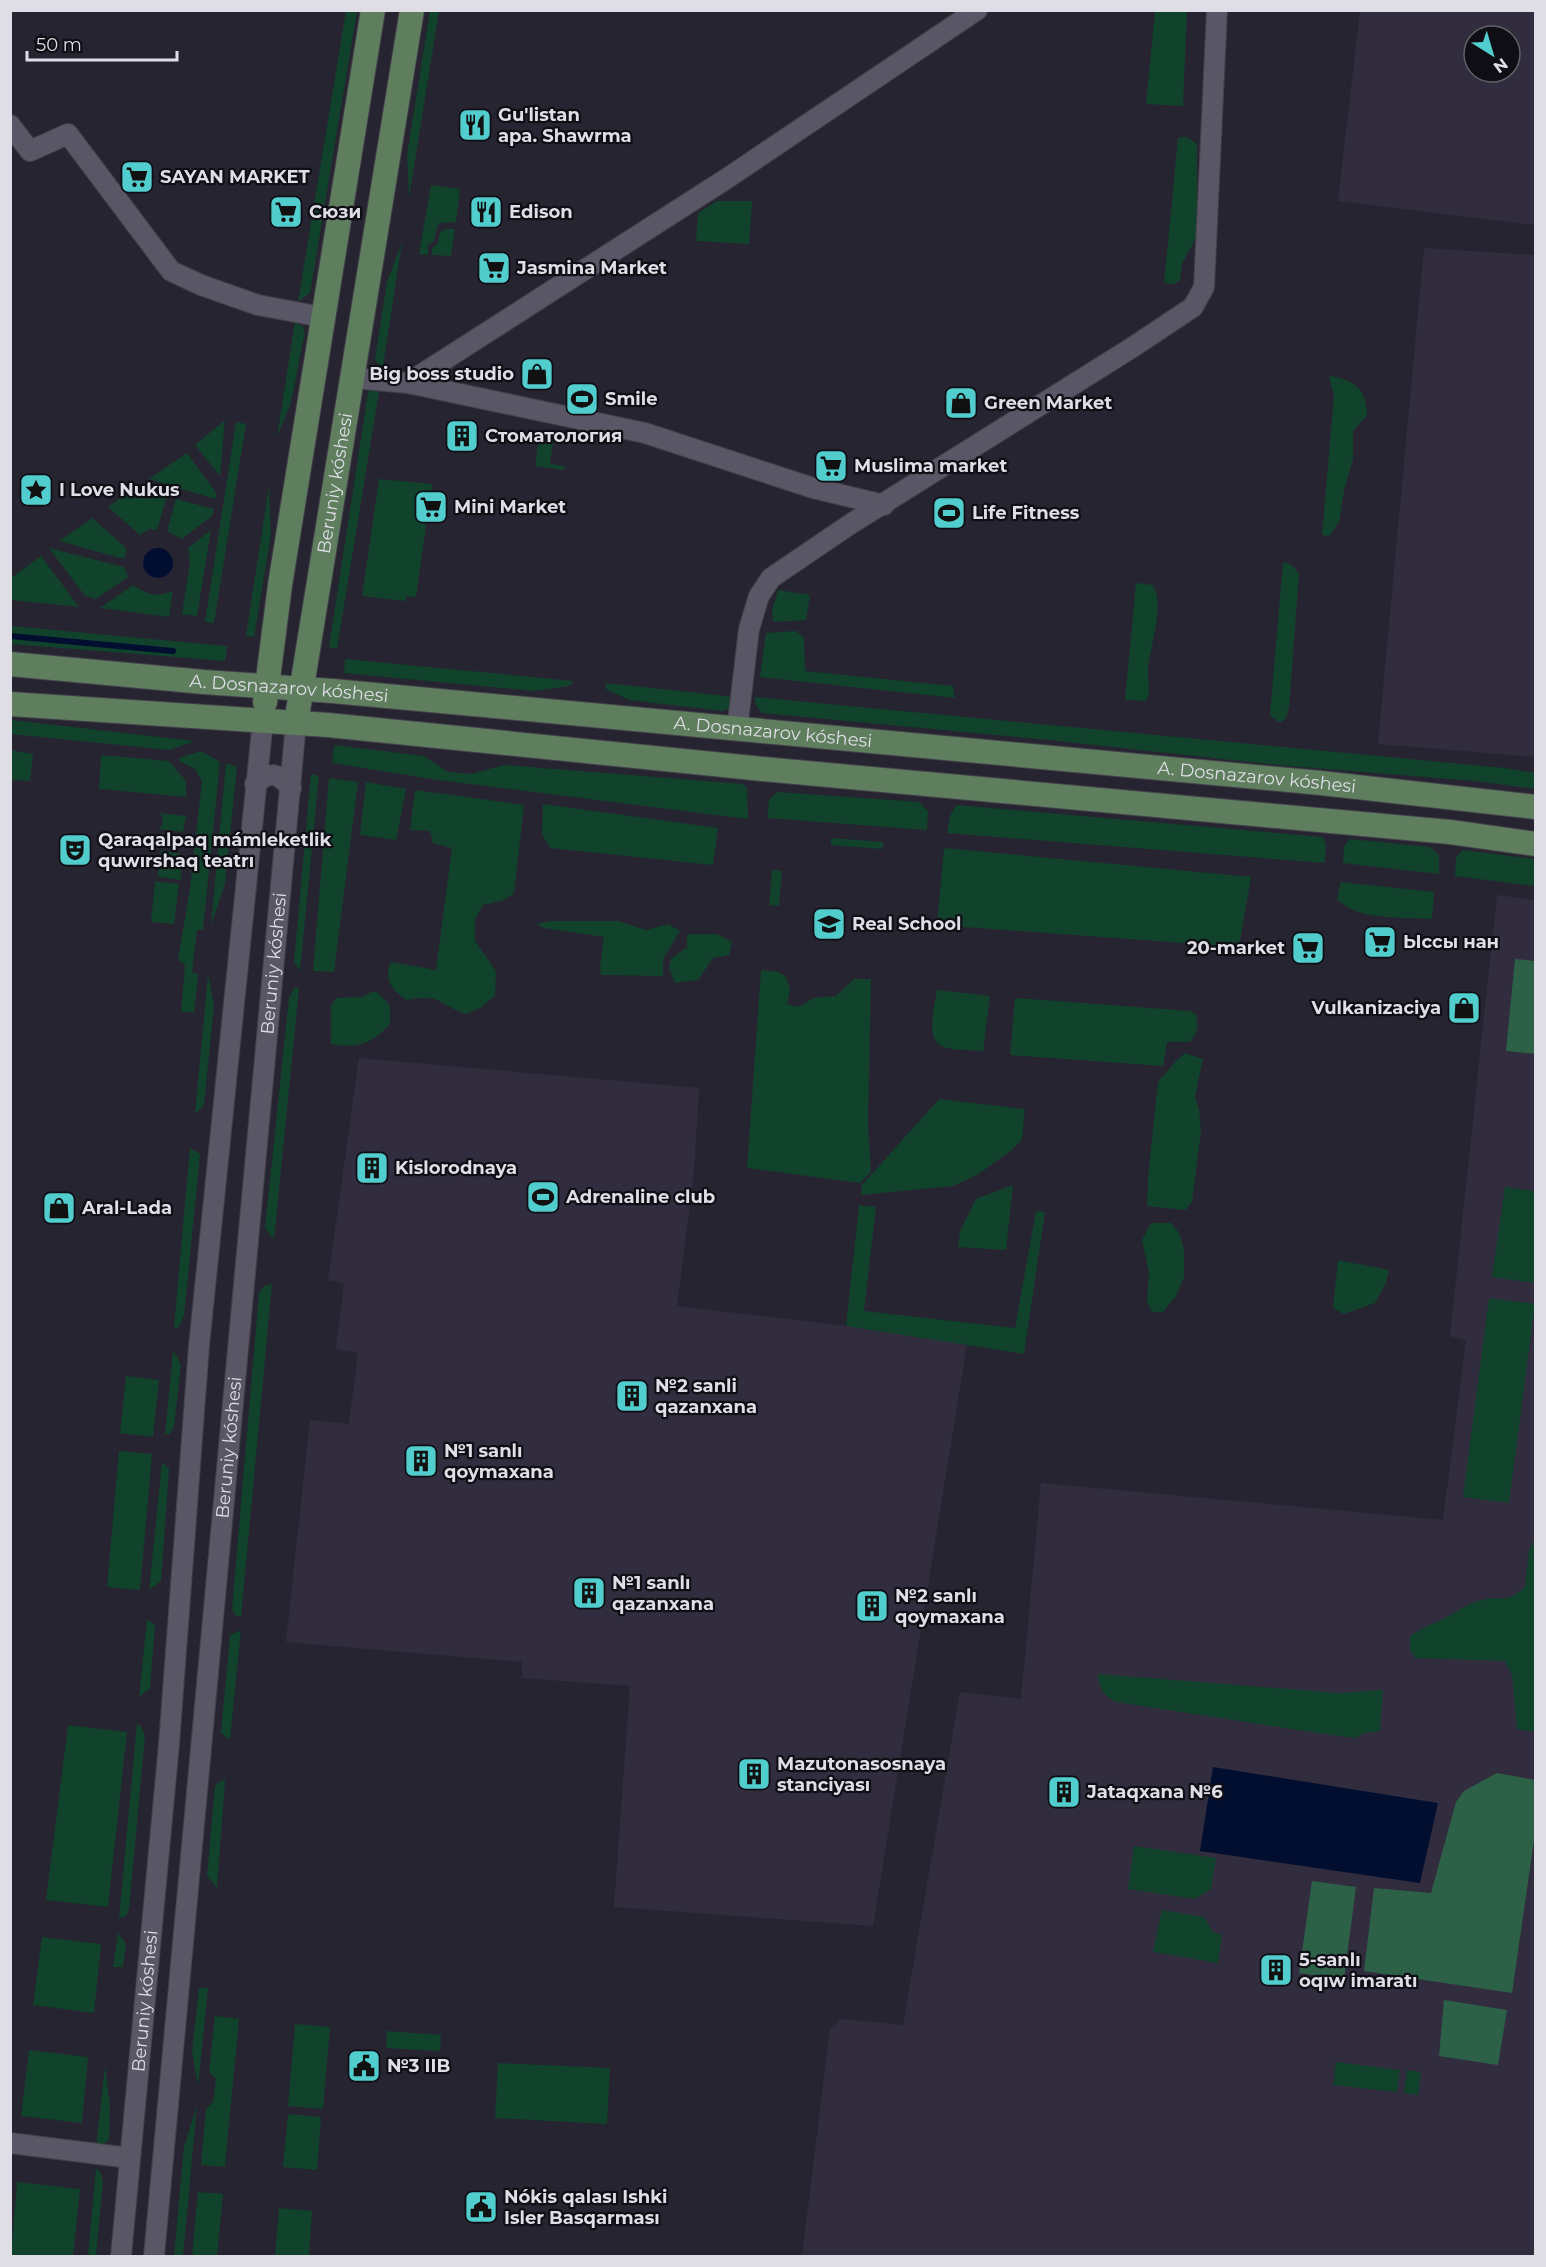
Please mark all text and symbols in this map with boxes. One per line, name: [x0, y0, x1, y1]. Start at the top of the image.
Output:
scale bar: [27, 24, 177, 62]
north arrow: [1462, 24, 1522, 84]
text: 50 m: [36, 34, 82, 56]
text: N: [1490, 54, 1512, 77]
place label: Gu'listan apa. Shawrma: [498, 104, 632, 147]
restaurant icon: Gu'listan apa. Shawrma: [457, 107, 493, 143]
supermarket icon: SAYAN MARKET: [119, 159, 155, 195]
place label: SAYAN MARKET: [160, 166, 311, 188]
supermarket icon: Сюзи: [268, 194, 304, 230]
restaurant icon: Edison: [468, 194, 504, 230]
place label: Сюзи: [309, 201, 361, 223]
place label: Edison: [509, 201, 573, 223]
supermarket icon: Jasmina Market: [476, 250, 512, 286]
place label: Jasmina Market: [516, 257, 667, 279]
shop icon: Big boss studio: [519, 356, 555, 392]
place label: Big boss studio: [369, 363, 514, 385]
sports icon: Smile: [564, 381, 600, 417]
shop icon: Green Market: [943, 385, 979, 421]
place label: Smile: [605, 388, 658, 410]
place label: Green Market: [984, 392, 1112, 414]
street label: Beruniy kóshesi: [313, 411, 357, 555]
building icon: Стоматология: [444, 418, 480, 454]
place label: Стоматология: [485, 425, 622, 447]
supermarket icon: Muslima market: [813, 448, 849, 484]
place label: Muslima market: [854, 455, 1007, 477]
place icon: I Love Nukus: [18, 472, 54, 508]
place label: I Love Nukus: [59, 479, 180, 501]
supermarket icon: Mini Market: [413, 489, 449, 525]
sports icon: Life Fitness: [931, 495, 967, 531]
place label: Mini Market: [454, 496, 566, 518]
place label: Life Fitness: [972, 502, 1080, 524]
street label: A. Dosnazarov kóshesi: [189, 670, 389, 707]
street label: A. Dosnazarov kóshesi: [673, 712, 873, 752]
street label: A. Dosnazarov kóshesi: [1157, 757, 1357, 798]
place label: Qaraqalpaq mámleketlik quwırshaq teatrı: [98, 829, 331, 872]
theatre icon: Qaraqalpaq mámleketlik quwırshaq teatrı: [57, 832, 93, 868]
street label: Beruniy kóshesi: [256, 892, 291, 1035]
school or university icon: Real School: [811, 906, 847, 942]
place label: Real School: [852, 913, 962, 935]
supermarket icon: Ыссы нан: [1362, 924, 1398, 960]
supermarket icon: 20-market: [1290, 930, 1326, 966]
place label: Ыссы нан: [1403, 931, 1499, 953]
place label: 20-market: [1187, 937, 1285, 959]
shop icon: Vulkanizaciya: [1446, 990, 1482, 1026]
place label: Vulkanizaciya: [1310, 997, 1441, 1019]
building icon: Kislorodnaya: [354, 1150, 390, 1186]
place label: Kislorodnaya: [395, 1157, 517, 1179]
sports icon: Adrenaline club: [525, 1179, 561, 1215]
place label: Adrenaline club: [565, 1186, 715, 1208]
shop icon: Aral-Lada: [41, 1190, 77, 1226]
place label: Aral-Lada: [81, 1197, 172, 1219]
place label: №2 sanli qazanxana: [655, 1375, 757, 1418]
street label: Beruniy kóshesi: [211, 1376, 246, 1519]
building icon: №2 sanli qazanxana: [614, 1378, 650, 1414]
place label: №1 sanlı qoymaxana: [444, 1440, 554, 1483]
building icon: №1 sanlı qoymaxana: [403, 1443, 439, 1479]
place label: №1 sanlı qazanxana: [612, 1572, 714, 1615]
building icon: №1 sanlı qazanxana: [571, 1575, 607, 1611]
place label: №2 sanlı qoymaxana: [895, 1585, 1005, 1628]
building icon: №2 sanlı qoymaxana: [854, 1588, 890, 1624]
place label: Mazutonasosnaya stanciyası: [777, 1753, 946, 1796]
building icon: Mazutonasosnaya stanciyası: [736, 1756, 772, 1792]
building icon: Jataqxana №6: [1046, 1774, 1082, 1810]
place label: Jataqxana №6: [1086, 1781, 1223, 1803]
street label: Beruniy kóshesi: [127, 1929, 162, 2073]
place label: 5-sanlı oqıw imaratı: [1299, 1949, 1417, 1992]
building icon: 5-sanlı oqıw imaratı: [1258, 1952, 1294, 1988]
public building icon: №3 IIB: [346, 2048, 382, 2084]
place label: №3 IIB: [387, 2055, 450, 2077]
place label: Nókis qalası Ishki Isler Basqarması: [504, 2186, 667, 2229]
public building icon: Nókis qalası Ishki Isler Basqarması: [463, 2189, 499, 2225]

